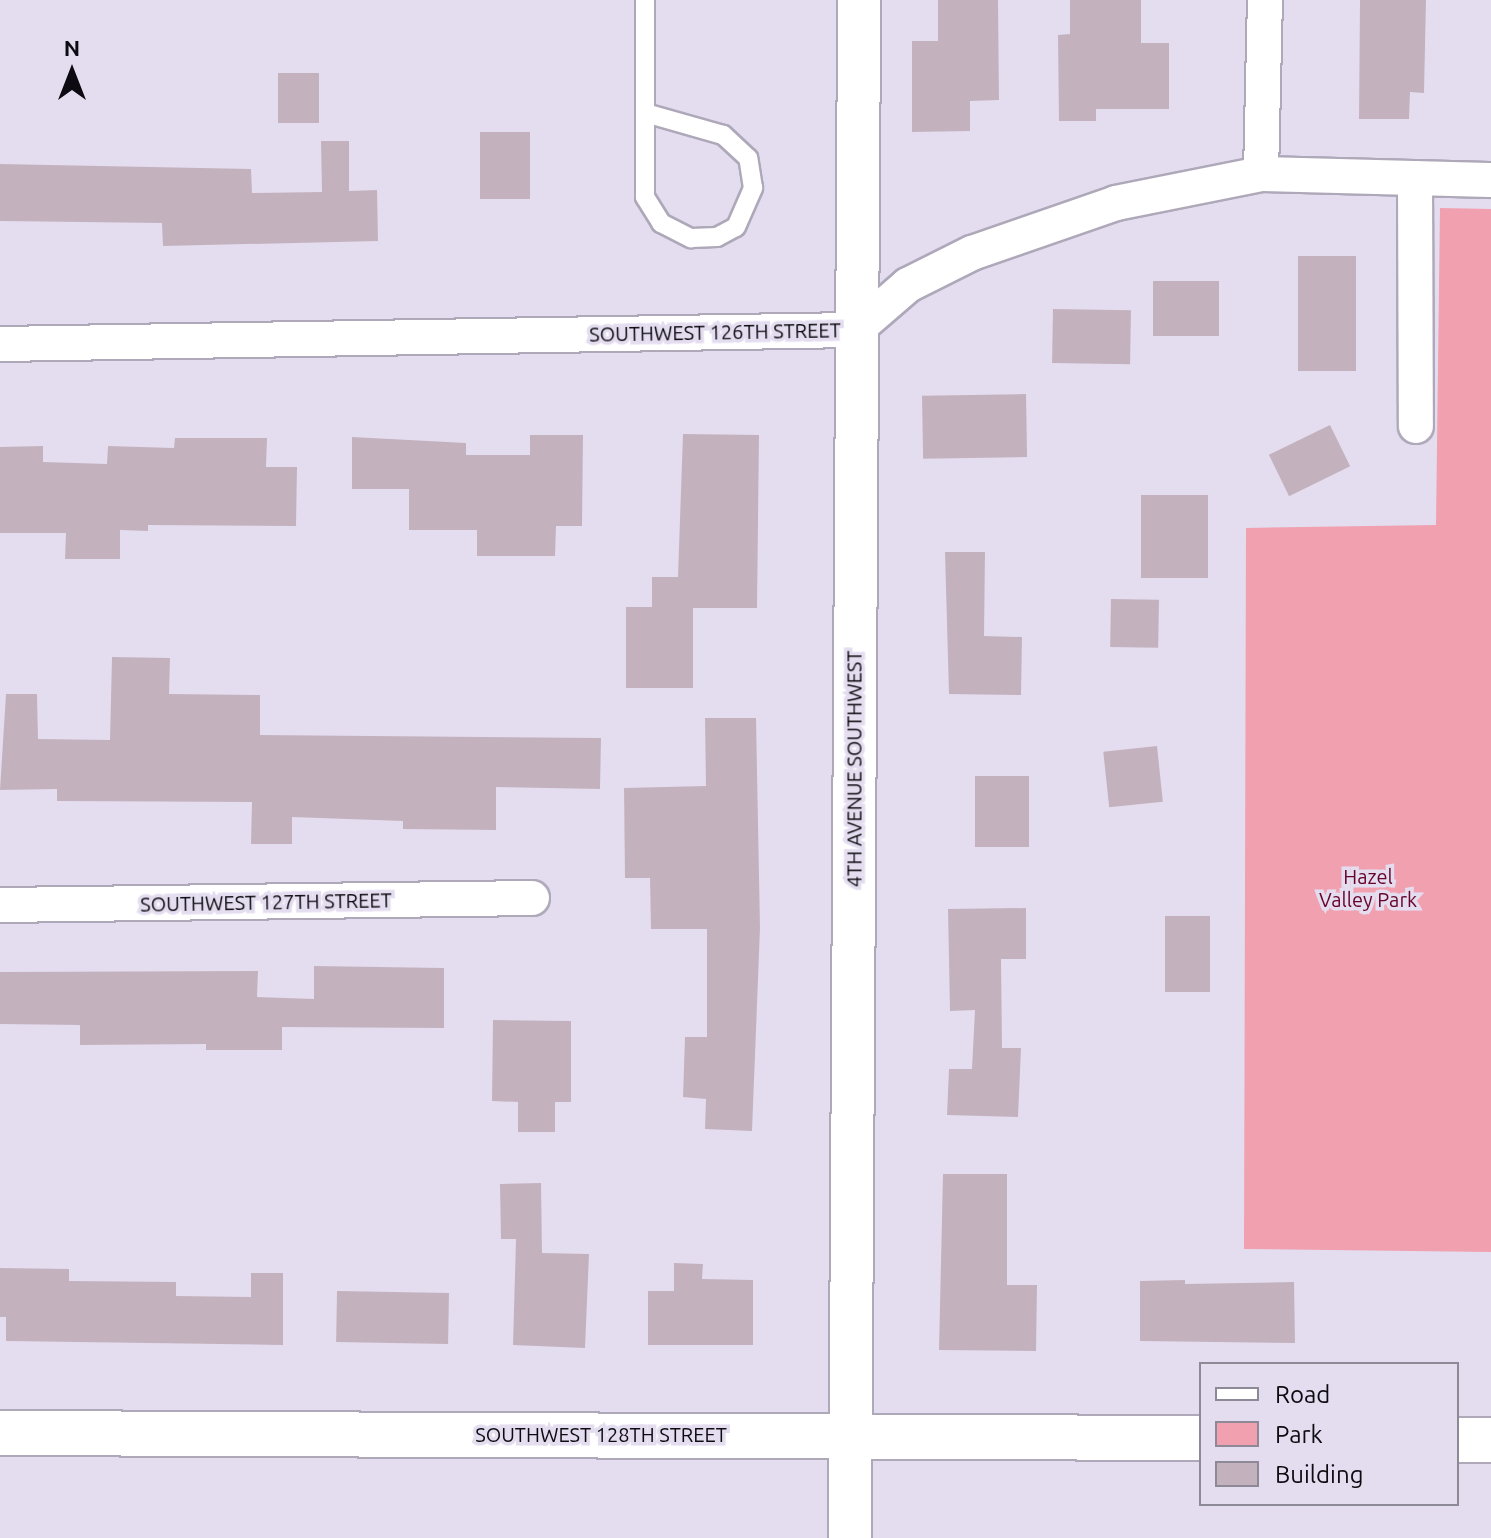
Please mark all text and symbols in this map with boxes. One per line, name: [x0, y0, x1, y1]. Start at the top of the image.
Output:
north arrow: [32, 32, 112, 112]
text: N: [64, 35, 80, 60]
street label: SOUTHWEST 126TH STREET: [589, 318, 841, 346]
street label: 4TH AVENUE SOUTHWEST: [842, 651, 866, 887]
park label: Hazel Valley Park: [1319, 865, 1417, 912]
street label: SOUTHWEST 127TH STREET: [140, 888, 392, 916]
legend: [1199, 1362, 1459, 1506]
text: Road: [1275, 1381, 1330, 1408]
text: Park: [1275, 1421, 1323, 1448]
street label: SOUTHWEST 128TH STREET: [475, 1422, 727, 1446]
text: Building: [1275, 1461, 1363, 1488]

